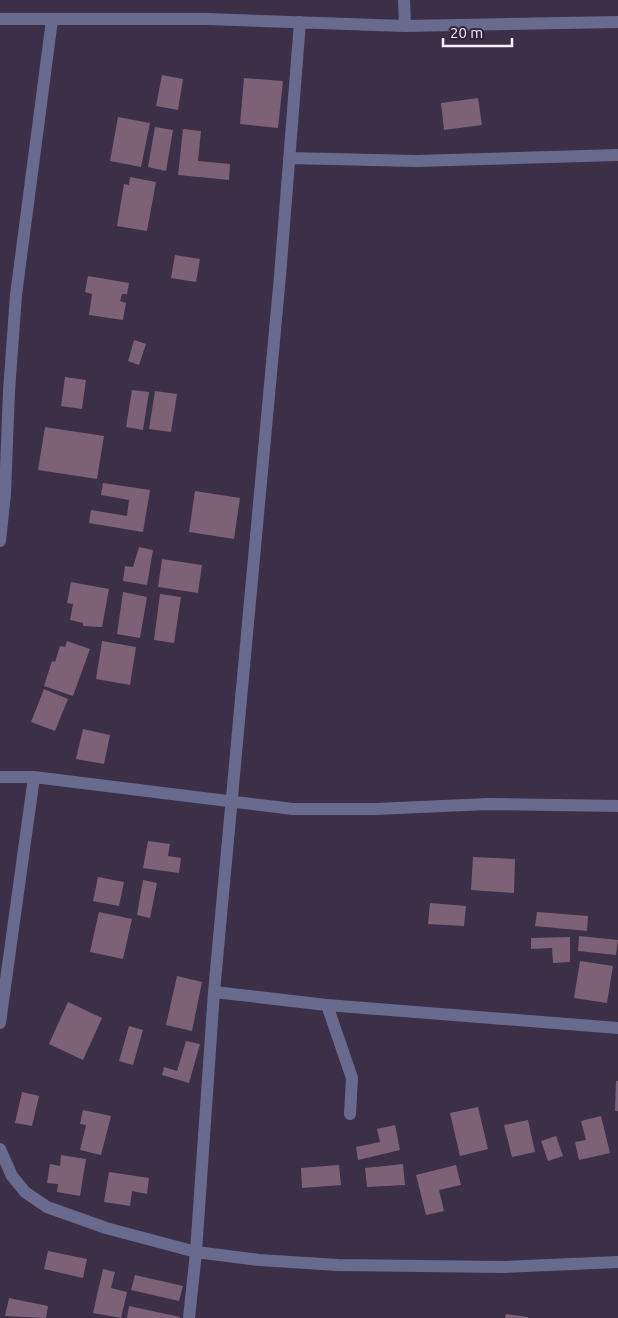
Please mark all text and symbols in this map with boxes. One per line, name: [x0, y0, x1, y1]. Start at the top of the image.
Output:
scale bar: [443, 15, 512, 47]
text: 20 m: [450, 24, 483, 41]

